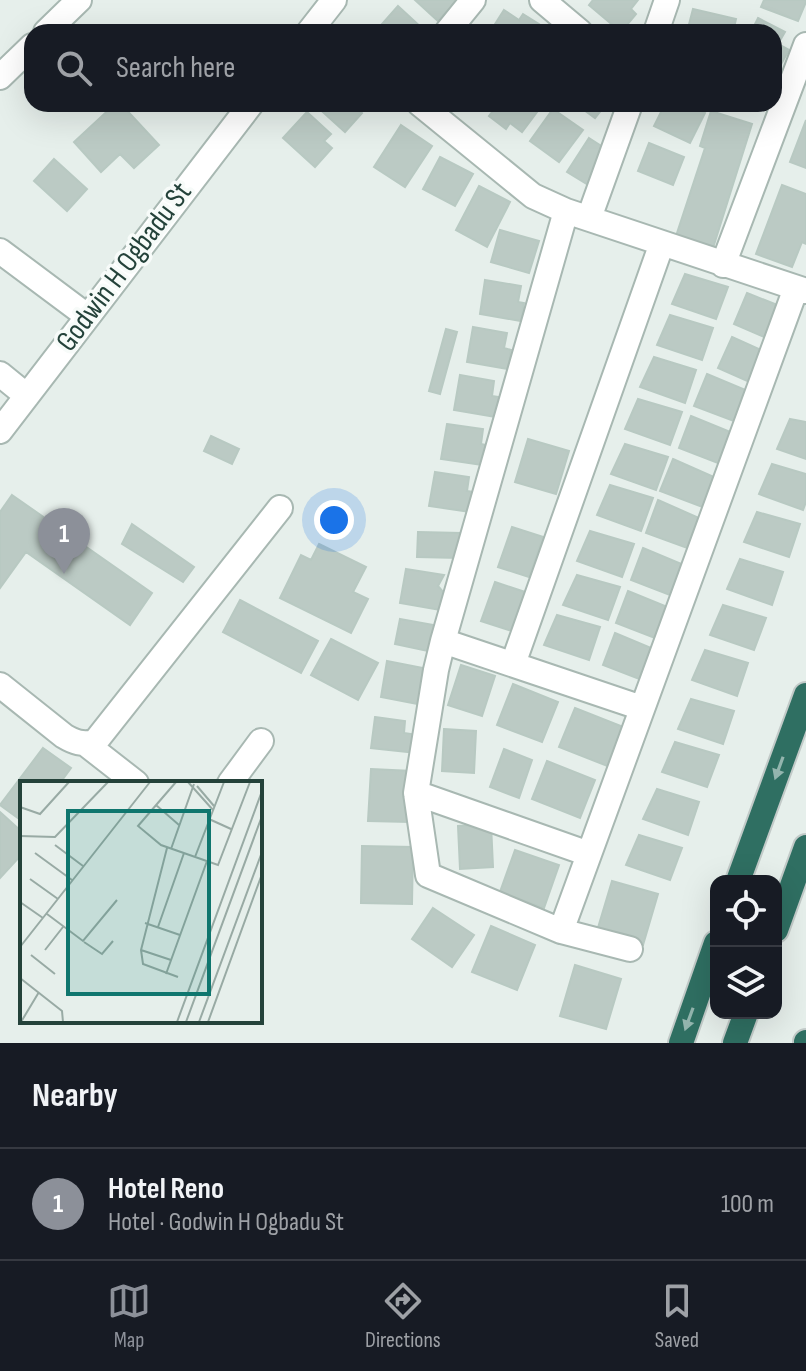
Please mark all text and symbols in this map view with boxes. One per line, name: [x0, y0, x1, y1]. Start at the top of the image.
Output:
search box: [24, 24, 782, 112]
icon: search: [52, 46, 96, 90]
text: Search here: [116, 50, 235, 86]
street label: Godwin H Ogbadu St: [49, 175, 199, 359]
your location: [314, 500, 354, 540]
pin: 1: [38, 508, 90, 574]
one-way arrow: [772, 756, 785, 780]
inset map: [20, 781, 262, 1023]
map controls: [710, 875, 782, 1019]
button: locate: [710, 875, 782, 947]
button: layers: [710, 947, 782, 1019]
one-way arrow: [682, 1008, 695, 1032]
text: Nearby: [32, 1075, 118, 1116]
text: Hotel Reno: [108, 1171, 224, 1207]
text: 1: [53, 1189, 63, 1220]
text: 100 m: [721, 1189, 774, 1220]
text: Hotel · Godwin H Ogbadu St: [108, 1207, 344, 1238]
tab: Map: [107, 1279, 151, 1354]
tab: Directions: [365, 1279, 441, 1354]
tab: Saved: [655, 1279, 699, 1354]

